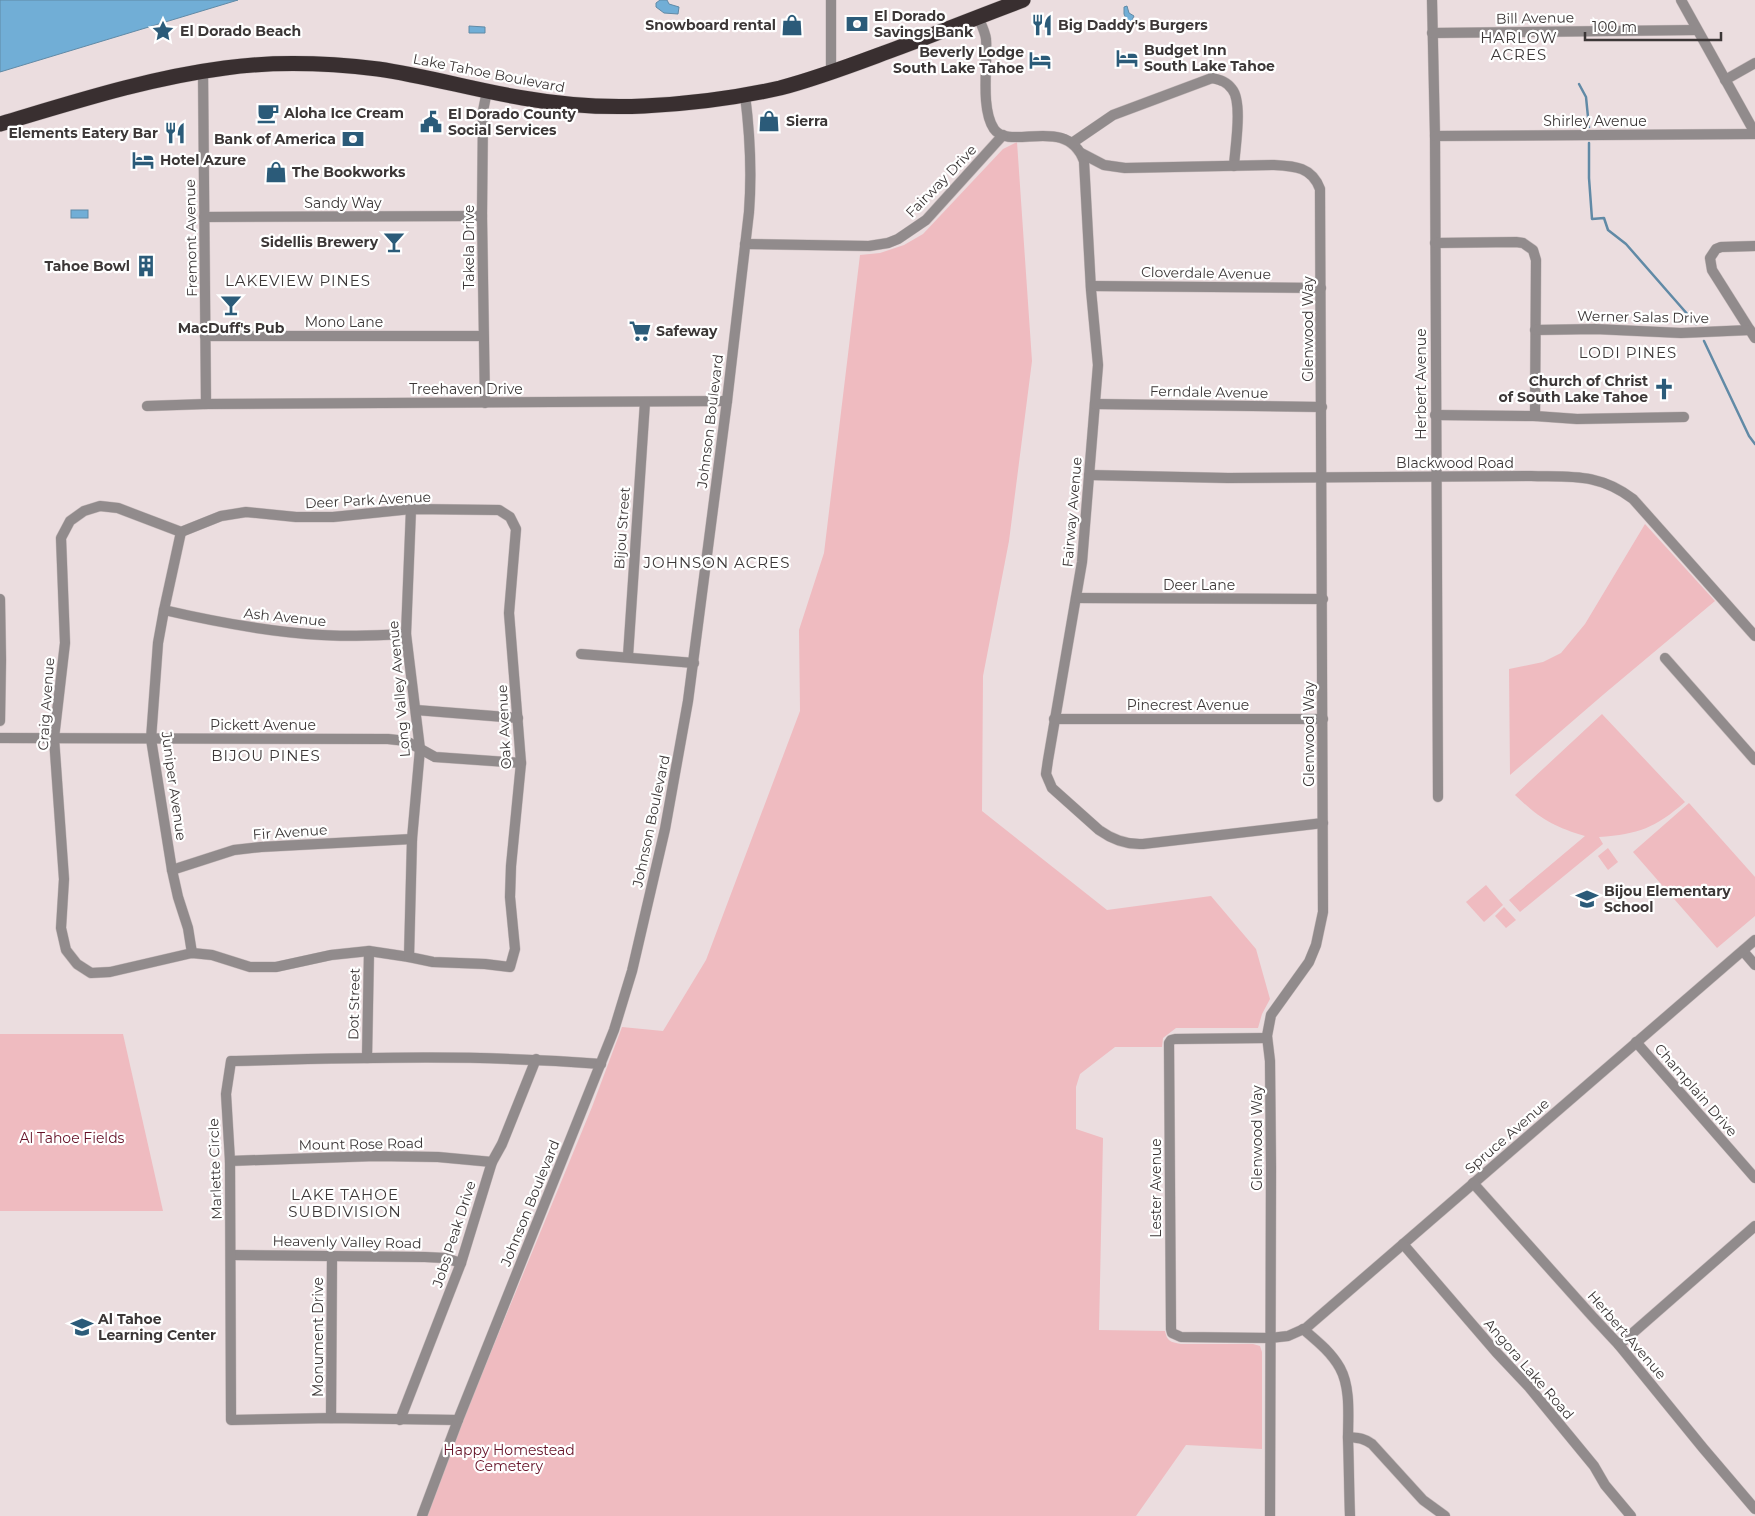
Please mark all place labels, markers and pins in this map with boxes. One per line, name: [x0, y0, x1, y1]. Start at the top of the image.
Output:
place label: El Dorado Savings Bank: [874, 7, 974, 41]
bank icon: El Dorado Savings Bank: [844, 11, 870, 37]
shop icon: Snowboard rental: [779, 12, 805, 38]
restaurant icon: Big Daddy's Burgers: [1029, 12, 1055, 38]
place label: Snowboard rental: [645, 16, 776, 34]
place label: Big Daddy's Burgers: [1058, 16, 1208, 34]
place icon: El Dorado Beach: [150, 18, 176, 44]
place label: El Dorado Beach: [180, 22, 301, 40]
place label: Budget Inn South Lake Tahoe: [1144, 41, 1275, 75]
place label: Beverly Lodge South Lake Tahoe: [893, 43, 1024, 77]
hotel icon: Budget Inn South Lake Tahoe: [1114, 45, 1140, 71]
hotel icon: Beverly Lodge South Lake Tahoe: [1027, 47, 1053, 73]
cafe icon: Aloha Ice Cream: [255, 100, 281, 126]
place label: Aloha Ice Cream: [283, 104, 404, 122]
place label: El Dorado County Social Services: [448, 105, 576, 139]
shop icon: Sierra: [756, 108, 782, 134]
public building icon: El Dorado County Social Services: [418, 109, 444, 135]
place label: Sierra: [786, 112, 828, 130]
restaurant icon: Elements Eatery Bar: [162, 120, 188, 146]
place label: Elements Eatery Bar: [8, 124, 158, 142]
bank icon: Bank of America: [340, 126, 366, 152]
place label: Bank of America: [214, 130, 336, 148]
hotel icon: Hotel Azure: [130, 147, 156, 173]
place label: Hotel Azure: [160, 151, 246, 169]
shop icon: The Bookworks: [263, 159, 289, 185]
place label: The Bookworks: [292, 163, 406, 181]
bar icon: Sidellis Brewery: [381, 229, 407, 255]
place label: Sidellis Brewery: [261, 233, 379, 251]
building icon: Tahoe Bowl: [133, 253, 159, 279]
place label: Tahoe Bowl: [44, 257, 130, 275]
bar icon: MacDuff's Pub: [218, 292, 244, 318]
supermarket icon: Safeway: [627, 318, 653, 344]
place label: MacDuff's Pub: [178, 319, 285, 337]
place label: Safeway: [656, 322, 718, 340]
place label: Church of Christ of South Lake Tahoe: [1499, 372, 1648, 406]
church icon: Church of Christ of South Lake Tahoe: [1651, 376, 1677, 402]
place label: Bijou Elementary School: [1604, 882, 1731, 916]
school or university icon: Bijou Elementary School: [1574, 886, 1600, 912]
place label: Al Tahoe Learning Center: [97, 1310, 216, 1344]
school or university icon: Al Tahoe Learning Center: [69, 1314, 95, 1340]

